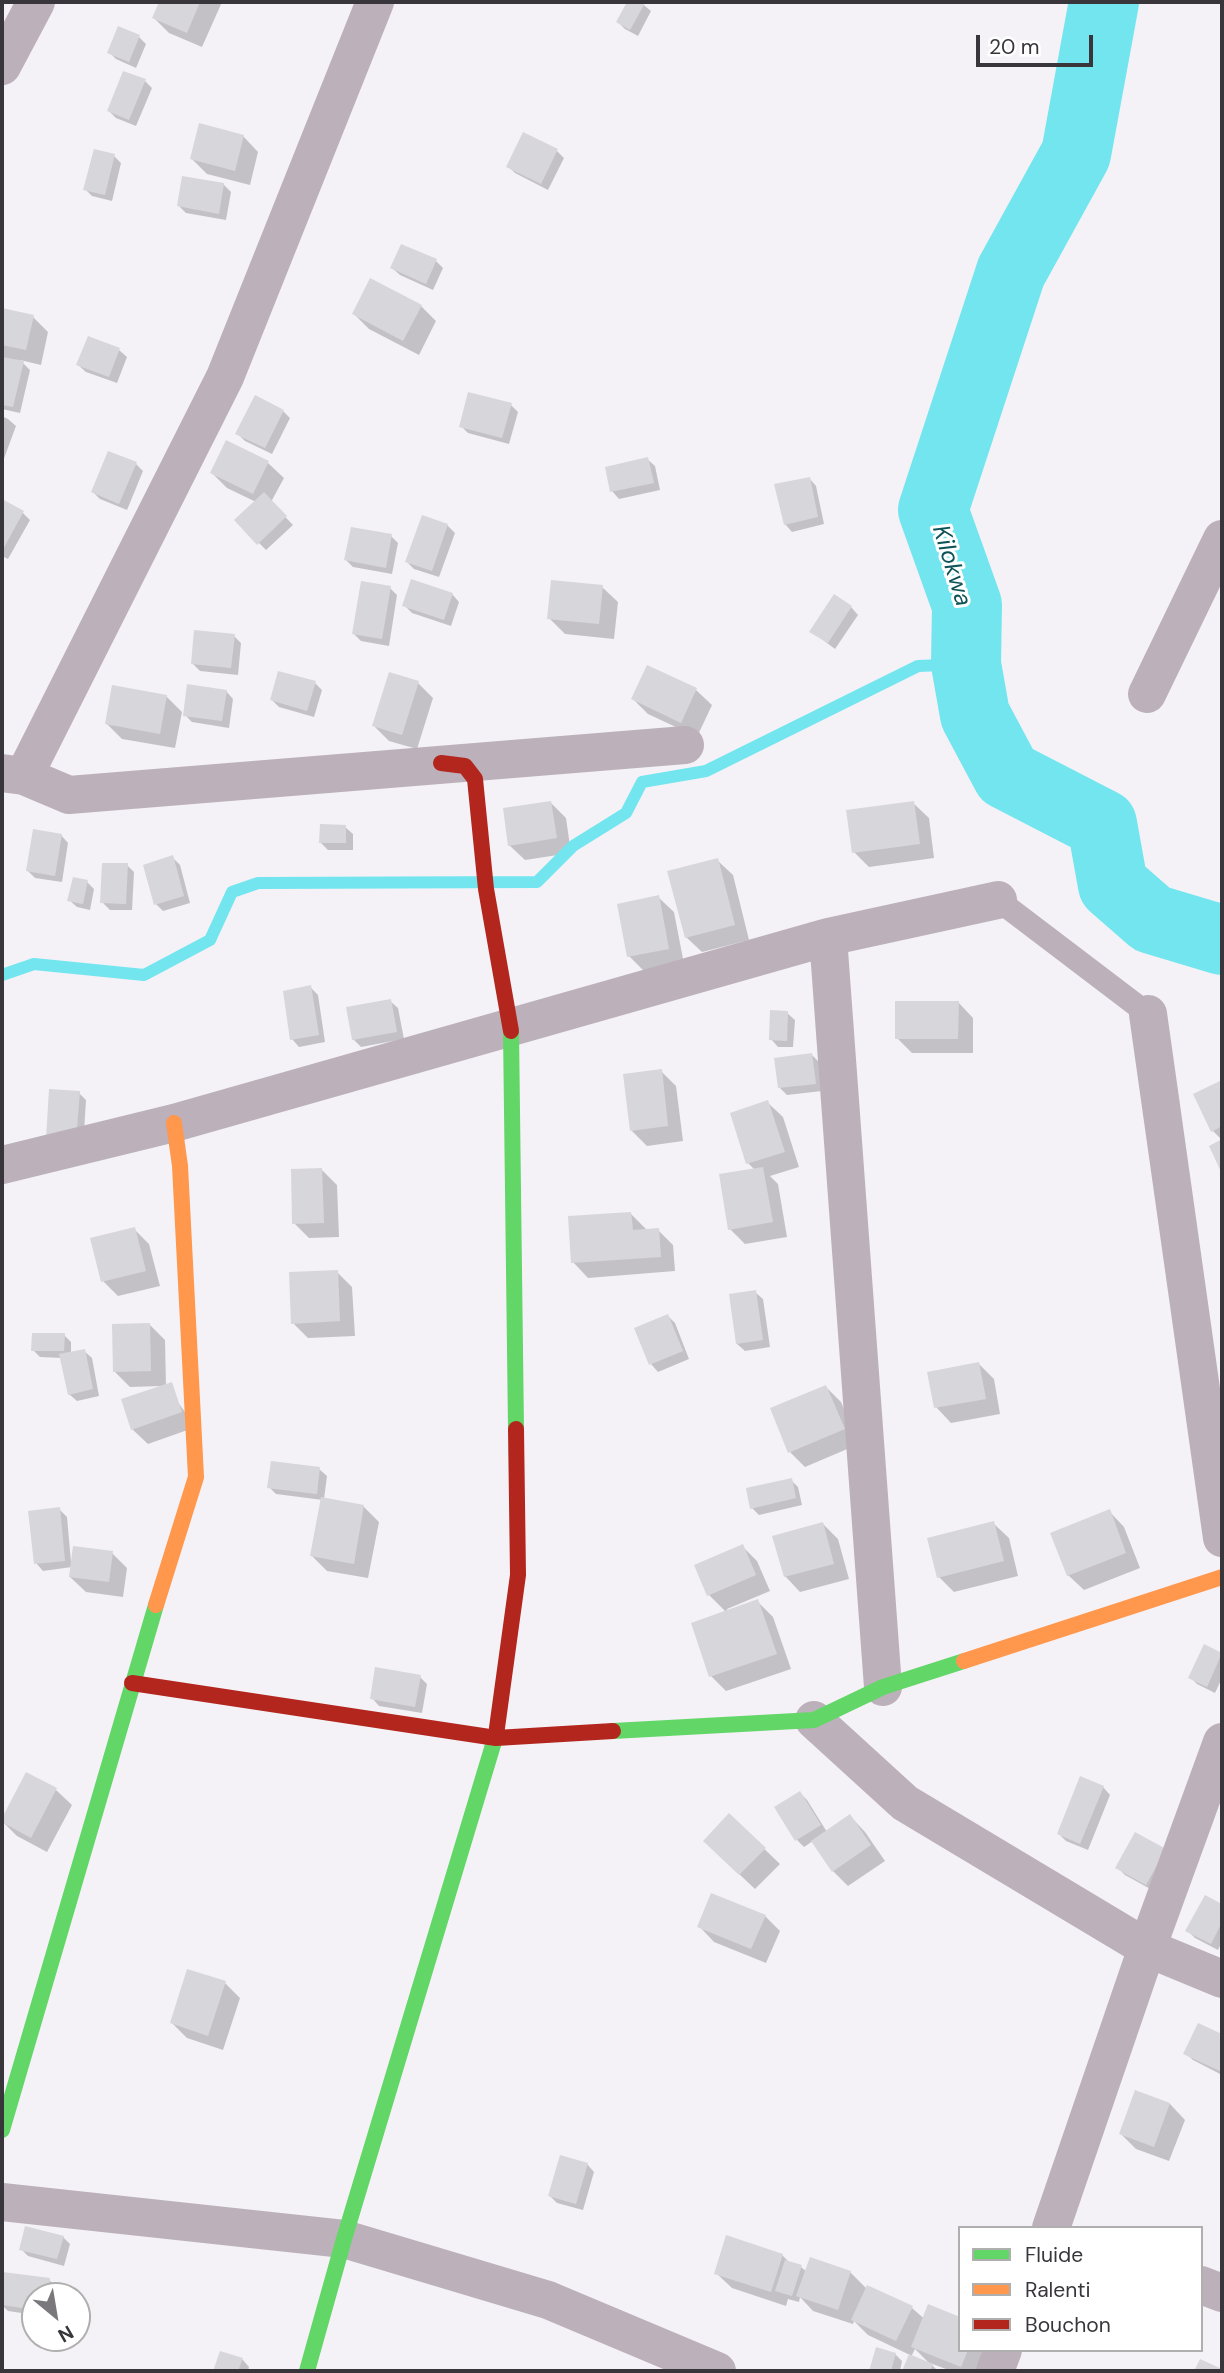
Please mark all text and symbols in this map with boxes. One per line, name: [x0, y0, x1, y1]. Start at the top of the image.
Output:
scale bar: [979, 21, 1096, 65]
text: 20 m: [989, 33, 1040, 61]
water label: Kilokwa: [925, 522, 977, 610]
legend: [958, 2226, 1203, 2352]
text: Fluide: [1025, 2241, 1083, 2269]
text: Ralenti: [1025, 2276, 1091, 2304]
north arrow: [21, 2282, 91, 2352]
text: Bouchon: [1025, 2311, 1111, 2339]
text: N: [54, 2320, 78, 2348]

